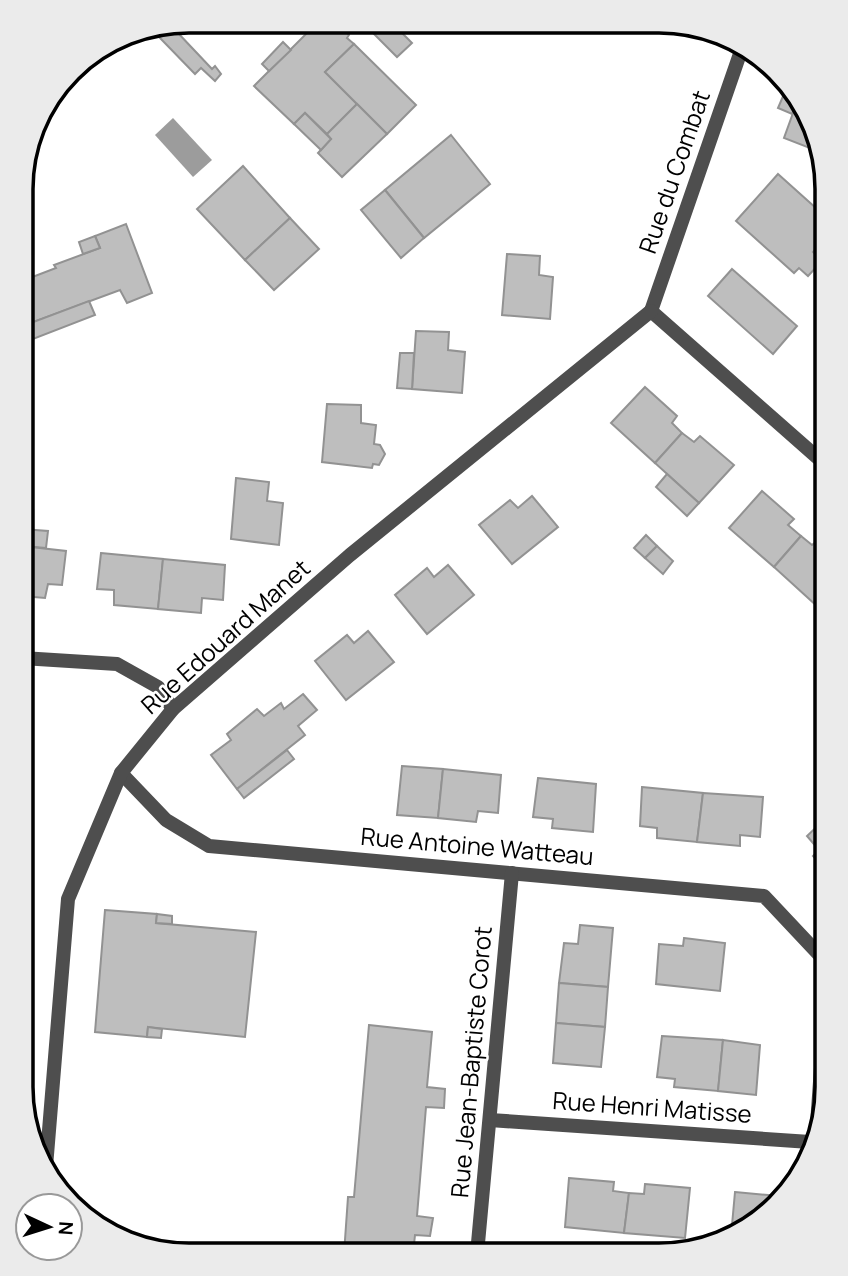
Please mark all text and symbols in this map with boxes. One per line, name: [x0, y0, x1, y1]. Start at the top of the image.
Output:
street label: Rue du Combat: [630, 86, 717, 257]
street label: Rue Edouard Manet: [133, 551, 317, 721]
street label: Rue Antoine Watteau: [359, 819, 595, 872]
street label: Rue Jean-Baptiste Corot: [442, 925, 499, 1199]
street label: Rue Henri Matisse: [551, 1083, 753, 1130]
north arrow: [14, 1192, 84, 1262]
text: N: [53, 1220, 79, 1236]

